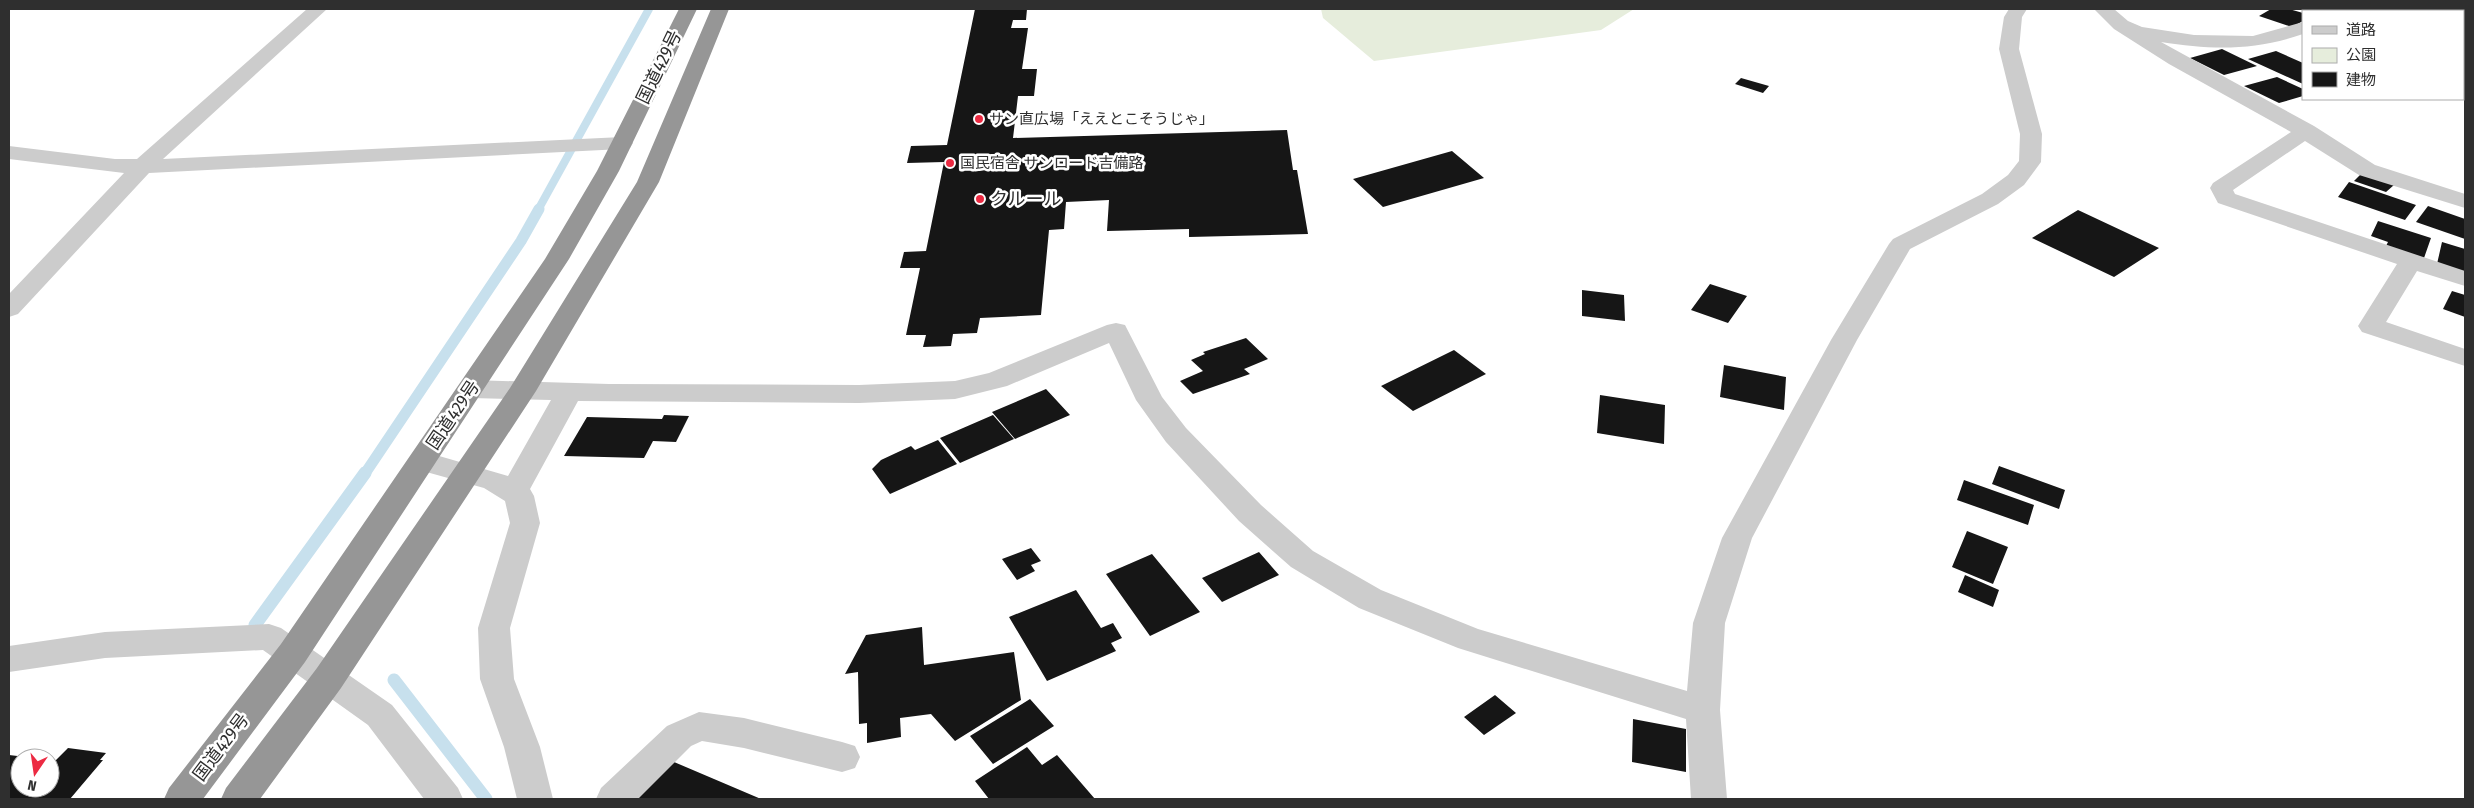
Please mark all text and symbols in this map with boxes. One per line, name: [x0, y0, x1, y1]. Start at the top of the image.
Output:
legend: [2302, 10, 2464, 100]
text: 道路: [2346, 21, 2376, 39]
street label: 国道429号: [632, 27, 686, 107]
text: 公園: [2346, 46, 2376, 64]
text: 建物: [2346, 71, 2376, 89]
place label: サン直広場「ええとこそうじゃ」: [989, 110, 1214, 128]
marker: サン直広場「ええとこそうじゃ」: [973, 113, 985, 125]
place label: 国民宿舎 サンロード吉備路: [960, 154, 1144, 172]
marker: 国民宿舎 サンロード吉備路: [944, 157, 956, 169]
place label: クルール: [990, 188, 1061, 210]
marker: クルール: [974, 193, 986, 205]
street label: 国道429号: [422, 376, 484, 454]
street label: 国道429号: [188, 709, 254, 785]
north arrow: [10, 748, 60, 798]
text: N: [26, 776, 38, 794]

